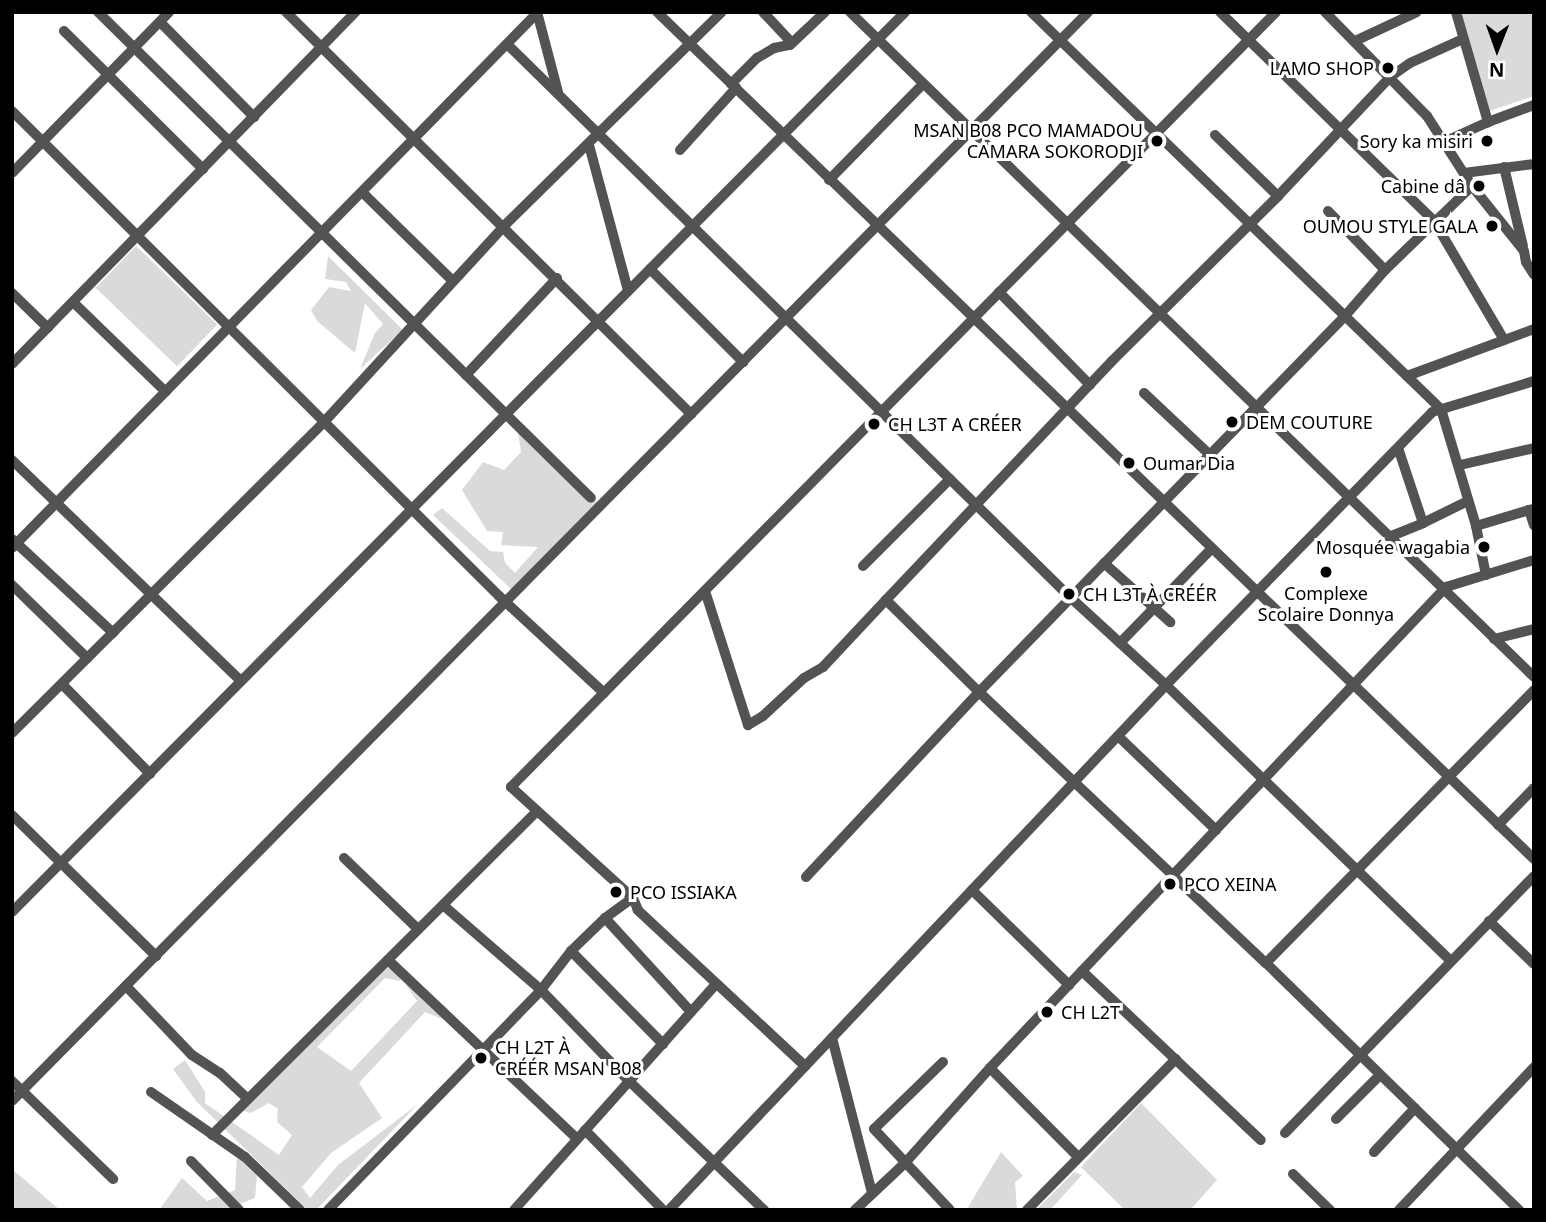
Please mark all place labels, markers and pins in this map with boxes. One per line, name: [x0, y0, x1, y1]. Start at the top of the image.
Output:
place label: LAMO SHOP: [1270, 57, 1374, 79]
marker: LAMO SHOP: [1380, 60, 1396, 76]
place label: MSAN B08 PCO MAMADOU CAMARA SOKORODJI: [913, 120, 1143, 162]
place label: Sory ka misiri: [1360, 130, 1473, 152]
marker: MSAN B08 PCO MAMADOU CAMARA SOKORODJI: [1149, 133, 1165, 149]
marker: Sory ka misiri: [1479, 133, 1495, 149]
place label: Cabine dâ: [1381, 175, 1465, 197]
marker: Cabine dâ: [1471, 178, 1487, 194]
place label: OUMOU STYLE GALA: [1303, 215, 1478, 237]
marker: OUMOU STYLE GALA: [1484, 218, 1500, 234]
place label: DEM COUTURE: [1246, 411, 1373, 433]
place label: CH L3T A CRÉER: [888, 413, 1022, 435]
marker: DEM COUTURE: [1224, 414, 1240, 430]
marker: CH L3T A CRÉER: [866, 416, 882, 432]
place label: Oumar Dia: [1143, 452, 1235, 474]
marker: Oumar Dia: [1121, 455, 1137, 471]
place label: Mosquée wagabia: [1316, 536, 1470, 558]
marker: Mosquée wagabia: [1476, 539, 1492, 555]
marker: Complexe Scolaire Donnya: [1318, 564, 1334, 580]
place label: CH L3T À CRÉÉR: [1083, 583, 1217, 605]
place label: Complexe Scolaire Donnya: [1258, 583, 1394, 626]
marker: CH L3T À CRÉÉR: [1061, 586, 1077, 602]
place label: PCO XEINA: [1184, 873, 1276, 895]
marker: PCO XEINA: [1162, 876, 1178, 892]
place label: PCO ISSIAKA: [630, 881, 737, 903]
marker: PCO ISSIAKA: [608, 884, 624, 900]
place label: CH L2T: [1061, 1001, 1120, 1023]
marker: CH L2T: [1039, 1004, 1055, 1020]
place label: CH L2T À CRÉÉR MSAN B08: [495, 1037, 642, 1080]
marker: CH L2T À CRÉÉR MSAN B08: [473, 1050, 489, 1066]

